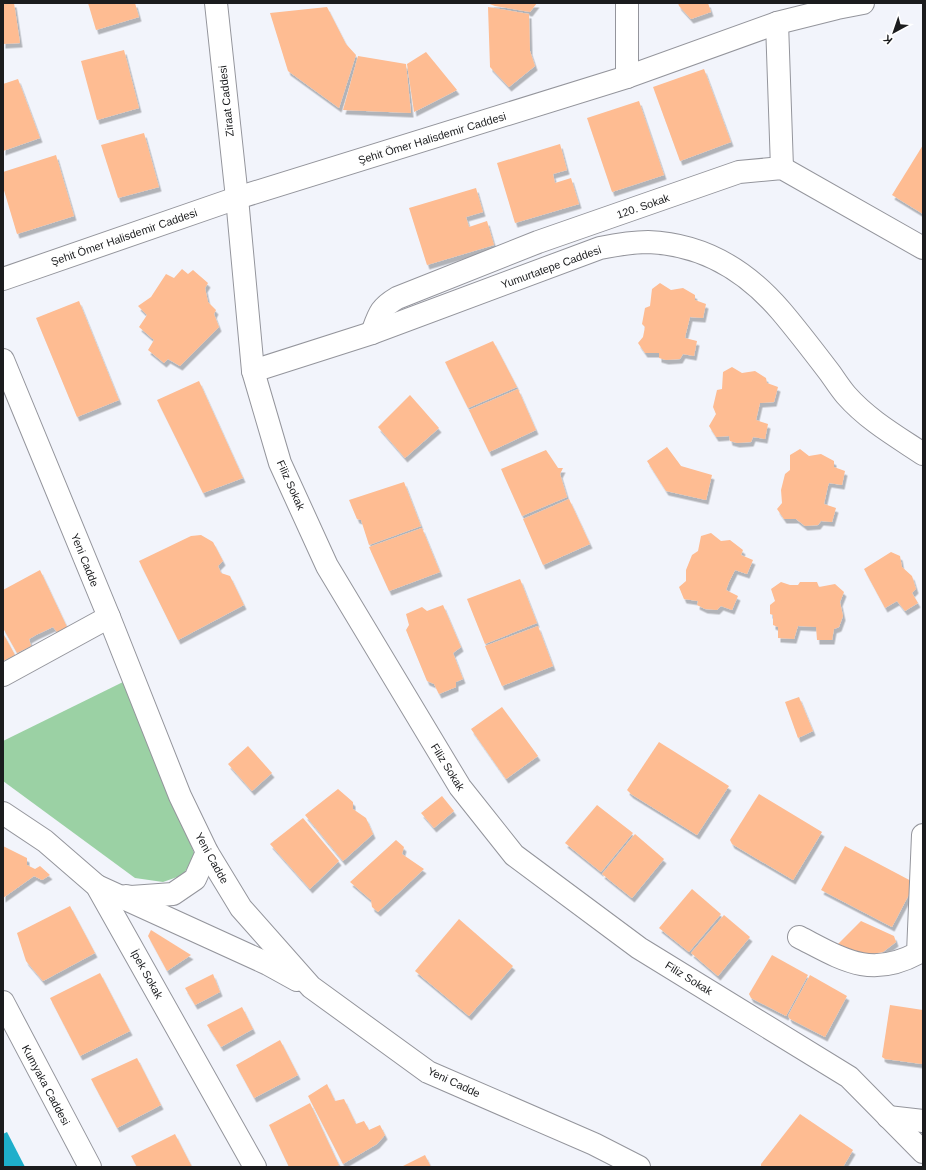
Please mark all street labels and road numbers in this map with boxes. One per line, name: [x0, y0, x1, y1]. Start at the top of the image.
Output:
street label: Ziraat Caddesi: [216, 65, 236, 137]
street label: Şehit Ömer Halisdemir Caddesi: [357, 110, 507, 166]
street label: 120. Sokak: [615, 191, 671, 221]
street label: Şehit Ömer Halisdemir Caddesi: [49, 206, 199, 268]
street label: Yumurtatepe Caddesi: [499, 243, 603, 291]
street label: Filiz Sokak: [275, 458, 307, 512]
street label: Yeni Cadde: [69, 532, 101, 588]
street label: Filiz Sokak: [429, 741, 467, 793]
street label: Yeni Cadde: [193, 830, 231, 886]
street label: İpek Sokak: [129, 947, 166, 1001]
street label: Filiz Sokak: [663, 959, 715, 997]
street label: Kumyaka Caddesi: [20, 1043, 72, 1127]
street label: Yeni Cadde: [426, 1065, 482, 1099]

